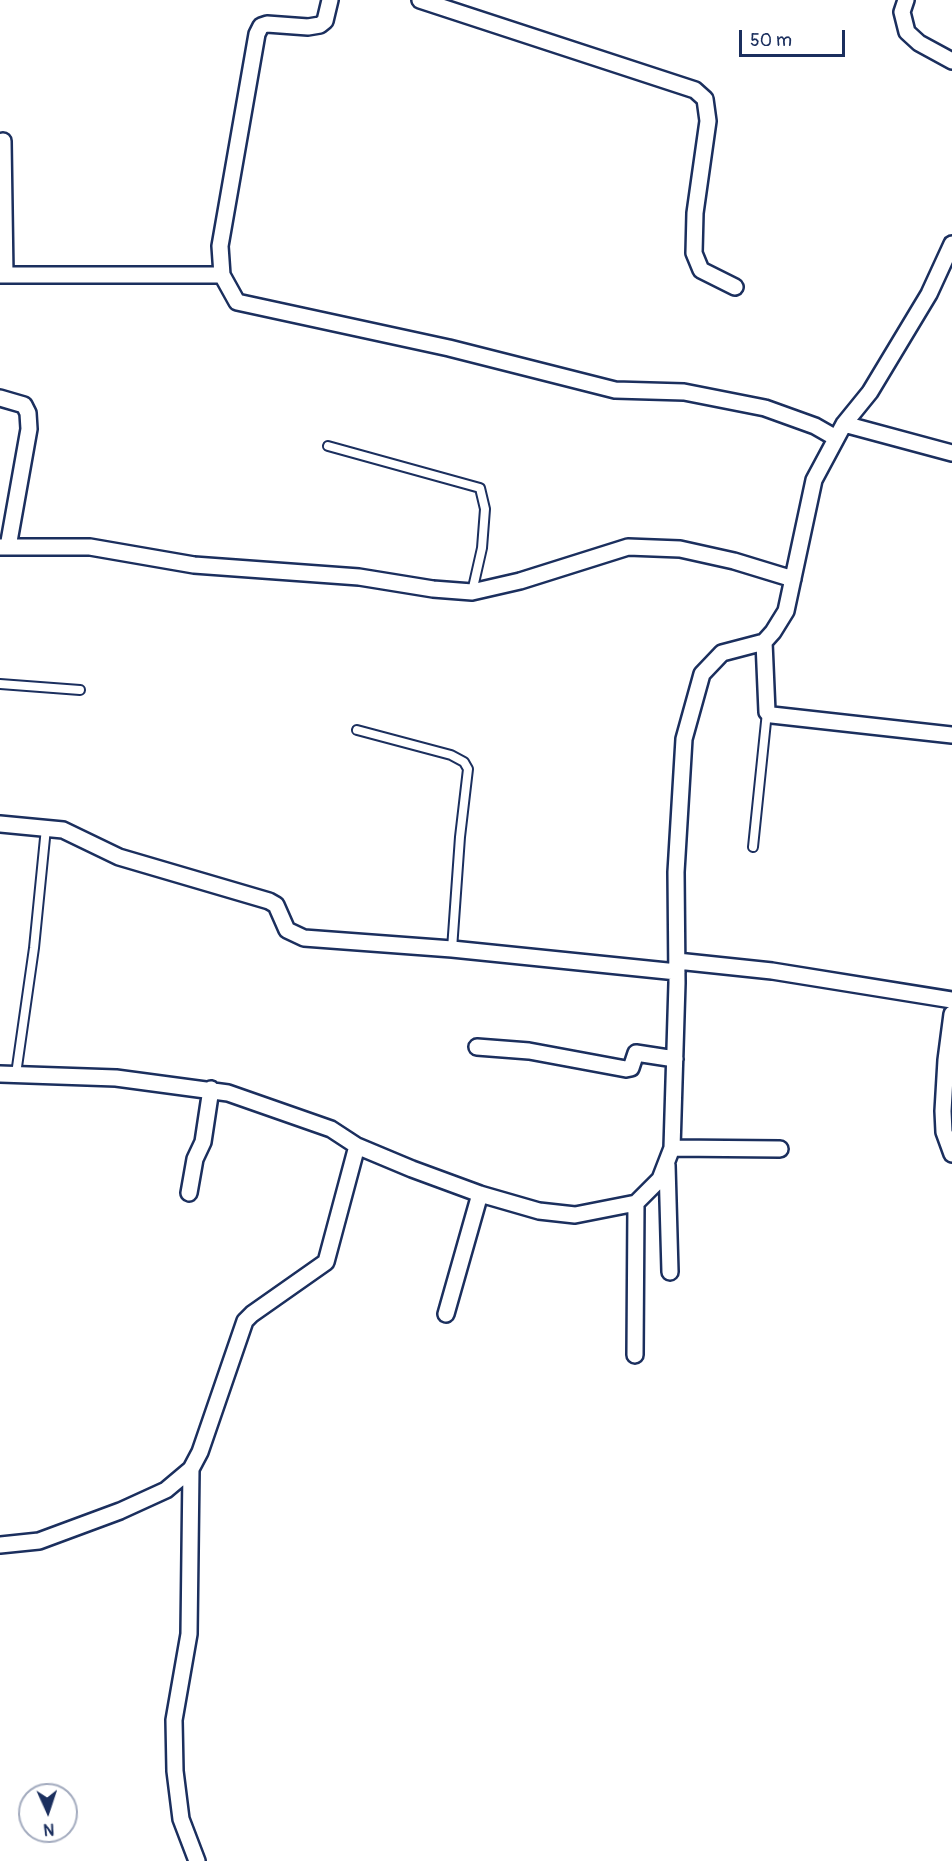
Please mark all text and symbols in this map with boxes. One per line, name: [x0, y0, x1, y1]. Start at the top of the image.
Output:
scale bar: [742, 18, 848, 56]
text: 50 m: [750, 29, 792, 52]
north arrow: [18, 1783, 78, 1843]
text: N: [43, 1819, 55, 1839]

